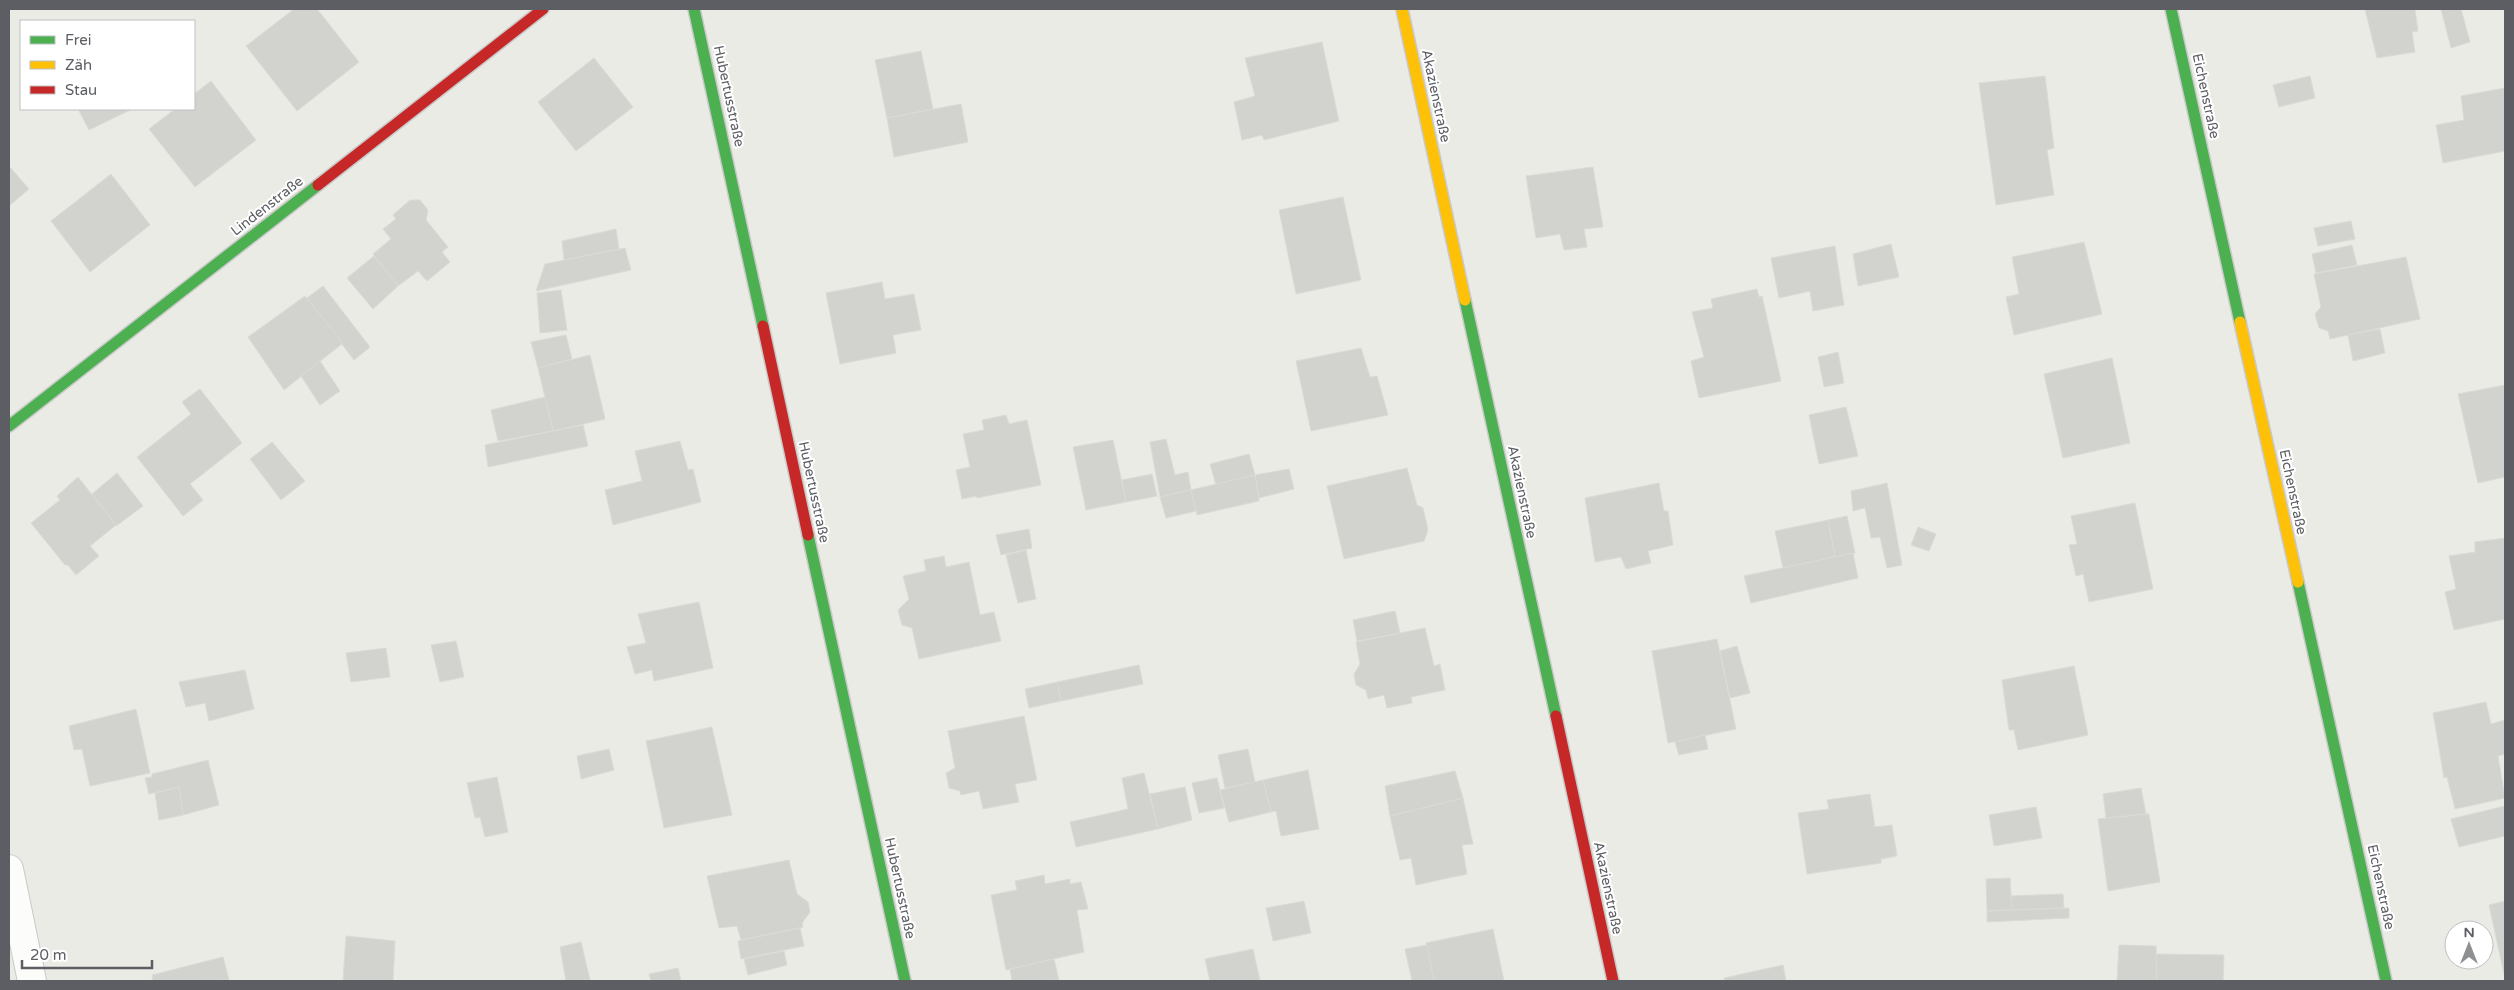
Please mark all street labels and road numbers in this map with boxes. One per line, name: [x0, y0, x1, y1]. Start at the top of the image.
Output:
street label: Hubertusstraße: [710, 44, 748, 148]
street label: Akazienstraße: [1418, 48, 1454, 144]
street label: Eichenstraße: [2189, 52, 2223, 140]
street label: Lindenstraße: [227, 172, 307, 239]
street label: Hubertusstraße: [795, 440, 833, 544]
street label: Akazienstraße: [1504, 444, 1540, 540]
street label: Eichenstraße: [2276, 448, 2310, 536]
street label: Hubertusstraße: [881, 836, 919, 940]
street label: Akazienstraße: [1590, 840, 1626, 936]
street label: Eichenstraße: [2364, 843, 2398, 931]

